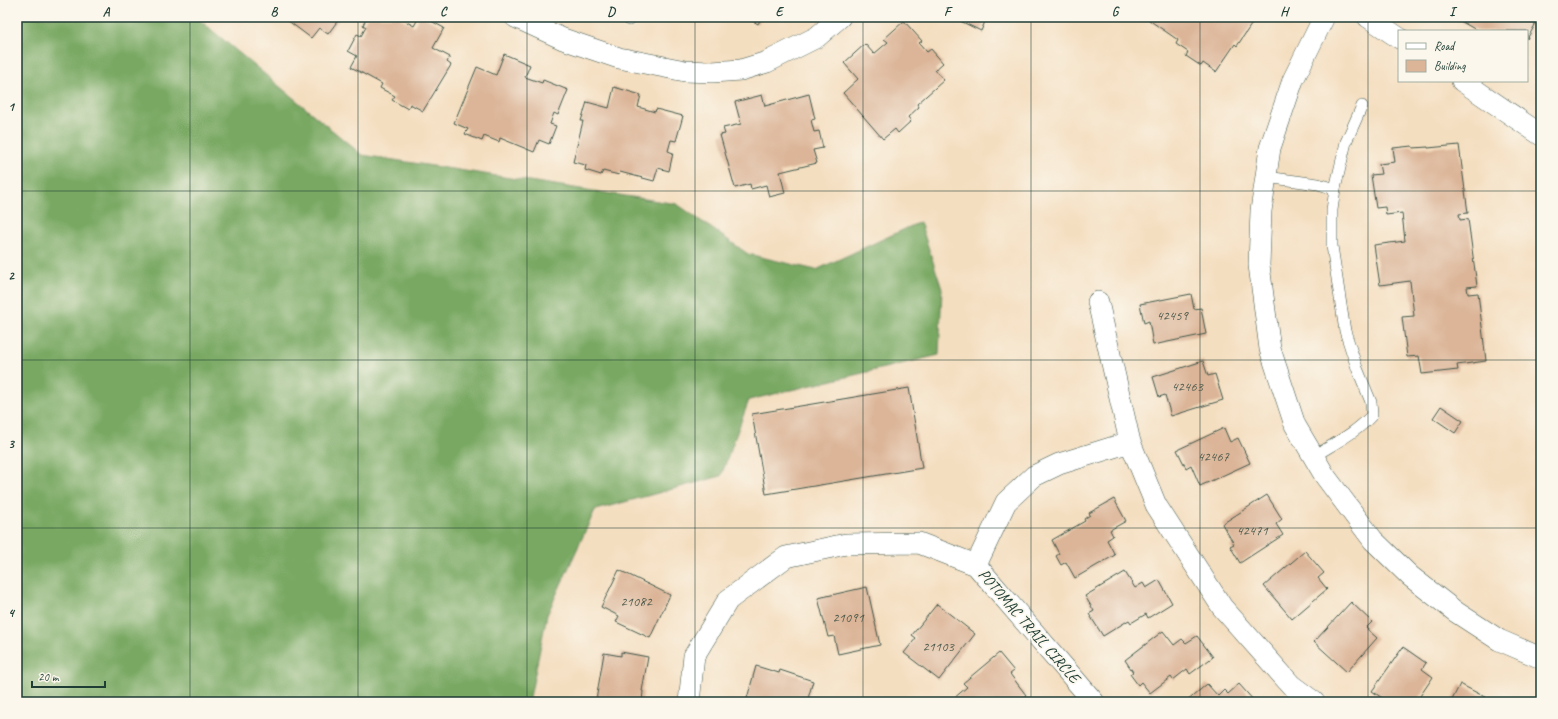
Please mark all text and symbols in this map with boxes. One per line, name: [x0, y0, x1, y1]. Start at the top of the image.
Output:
text: A: [103, 4, 111, 20]
text: B: [271, 4, 279, 20]
text: C: [440, 4, 448, 20]
text: D: [607, 4, 616, 20]
text: E: [776, 4, 785, 20]
text: F: [944, 4, 953, 20]
text: G: [1112, 4, 1120, 20]
text: H: [1280, 4, 1290, 20]
text: I: [1449, 4, 1458, 20]
legend: [1398, 30, 1528, 82]
text: Road: [1434, 38, 1456, 54]
text: Building: [1434, 58, 1466, 74]
text: 1: [8, 99, 16, 115]
text: 2: [8, 268, 15, 284]
house number: 42459: [1156, 307, 1189, 324]
house number: 42463: [1171, 378, 1204, 395]
text: 3: [8, 436, 15, 452]
house number: 42467: [1197, 448, 1229, 465]
house number: 42471: [1236, 522, 1268, 539]
street label: POTOMAC TRAIL CIRCLE: [974, 565, 1086, 689]
house number: 21082: [620, 593, 653, 610]
text: 4: [8, 605, 16, 621]
house number: 21091: [832, 609, 864, 626]
house number: 21103: [922, 638, 955, 655]
scale bar: [32, 663, 105, 689]
text: 20 m: [38, 669, 60, 685]

